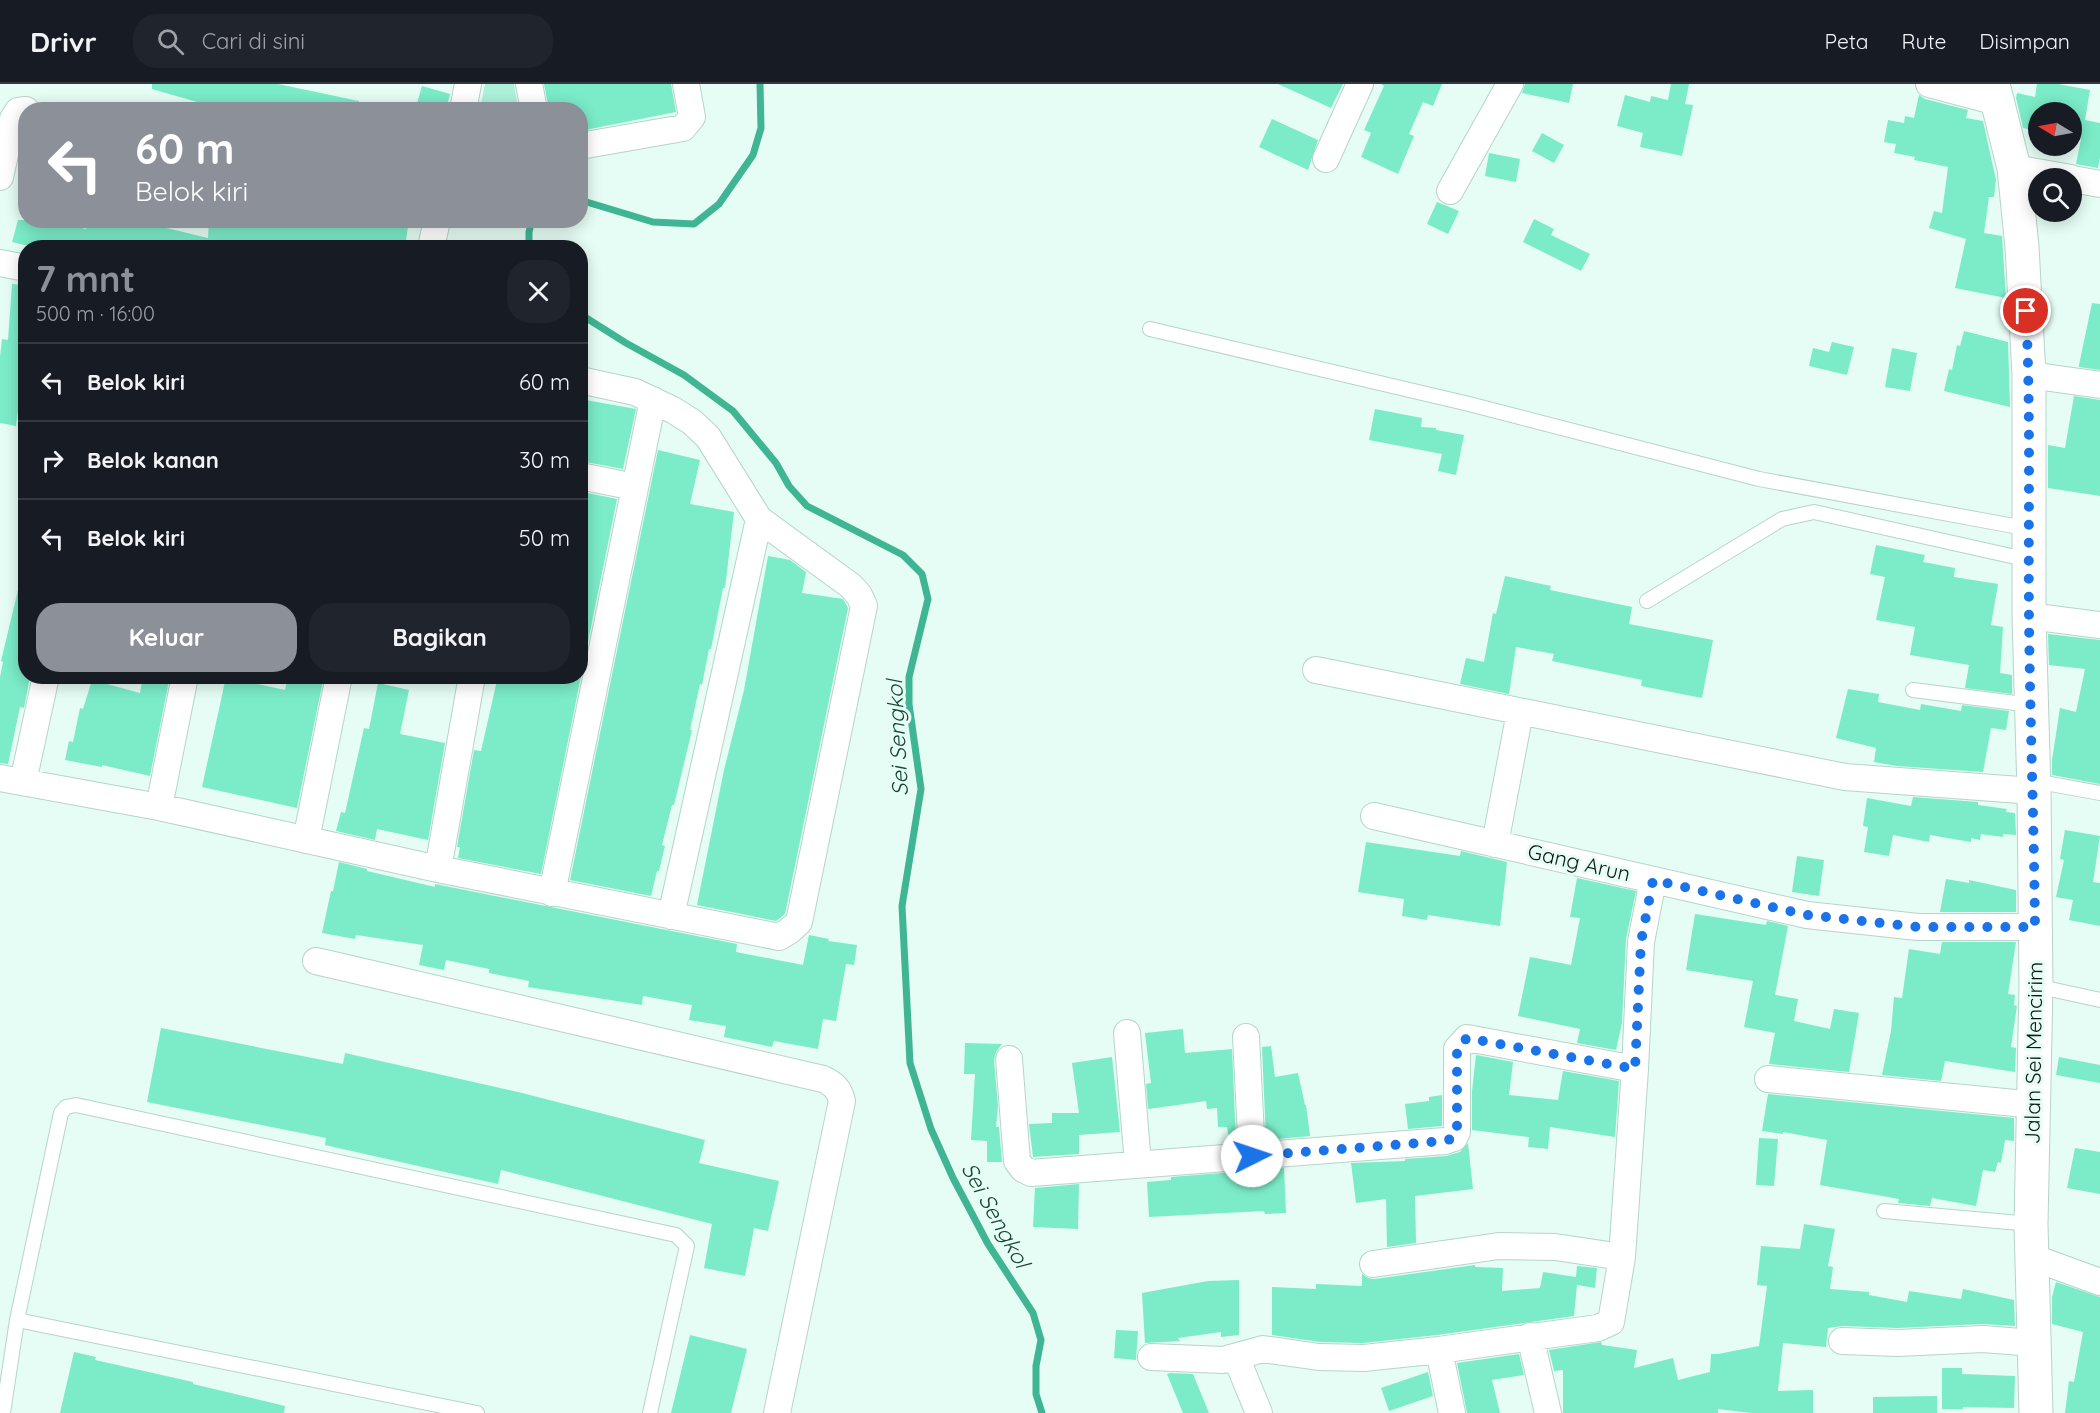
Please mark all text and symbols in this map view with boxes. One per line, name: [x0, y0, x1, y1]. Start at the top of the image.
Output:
search box: [133, 14, 553, 68]
text: Drivr: [30, 24, 97, 59]
icon: search: [154, 25, 187, 58]
text: Cari di sini: [202, 27, 305, 55]
text: Peta: [1825, 28, 1869, 54]
text: Rute: [1902, 28, 1946, 54]
text: Disimpan: [1979, 28, 2070, 54]
north arrow: [2028, 102, 2082, 156]
map controls: [2028, 102, 2082, 222]
text: 60 m: [135, 122, 235, 175]
icon: left: [36, 126, 114, 204]
button: search: [2028, 168, 2082, 222]
text: Belok kiri: [135, 174, 248, 208]
text: 7 mnt: [36, 256, 135, 301]
button: close: [507, 260, 570, 323]
pin: [2000, 285, 2051, 336]
icon: arrive: [2009, 294, 2042, 327]
text: 500 m · 16:00: [36, 301, 155, 326]
icon: left: [36, 366, 69, 399]
text: Belok kiri: [87, 368, 185, 396]
text: 60 m: [519, 368, 570, 396]
icon: right: [36, 444, 69, 477]
text: Belok kanan: [87, 446, 219, 474]
text: 30 m: [519, 446, 570, 474]
icon: left: [36, 522, 69, 555]
text: Belok kiri: [87, 524, 185, 552]
text: 50 m: [519, 524, 570, 552]
button: Keluar: [36, 603, 297, 672]
button: Bagikan: [309, 603, 570, 672]
water label: Sei Sengkol: [880, 676, 914, 797]
street label: Gang Arun: [1525, 838, 1633, 886]
street label: Jalan Sei Mencirim: [2018, 961, 2048, 1144]
position arrow: [1220, 1124, 1284, 1188]
water label: Sei Sengkol: [956, 1157, 1038, 1275]

